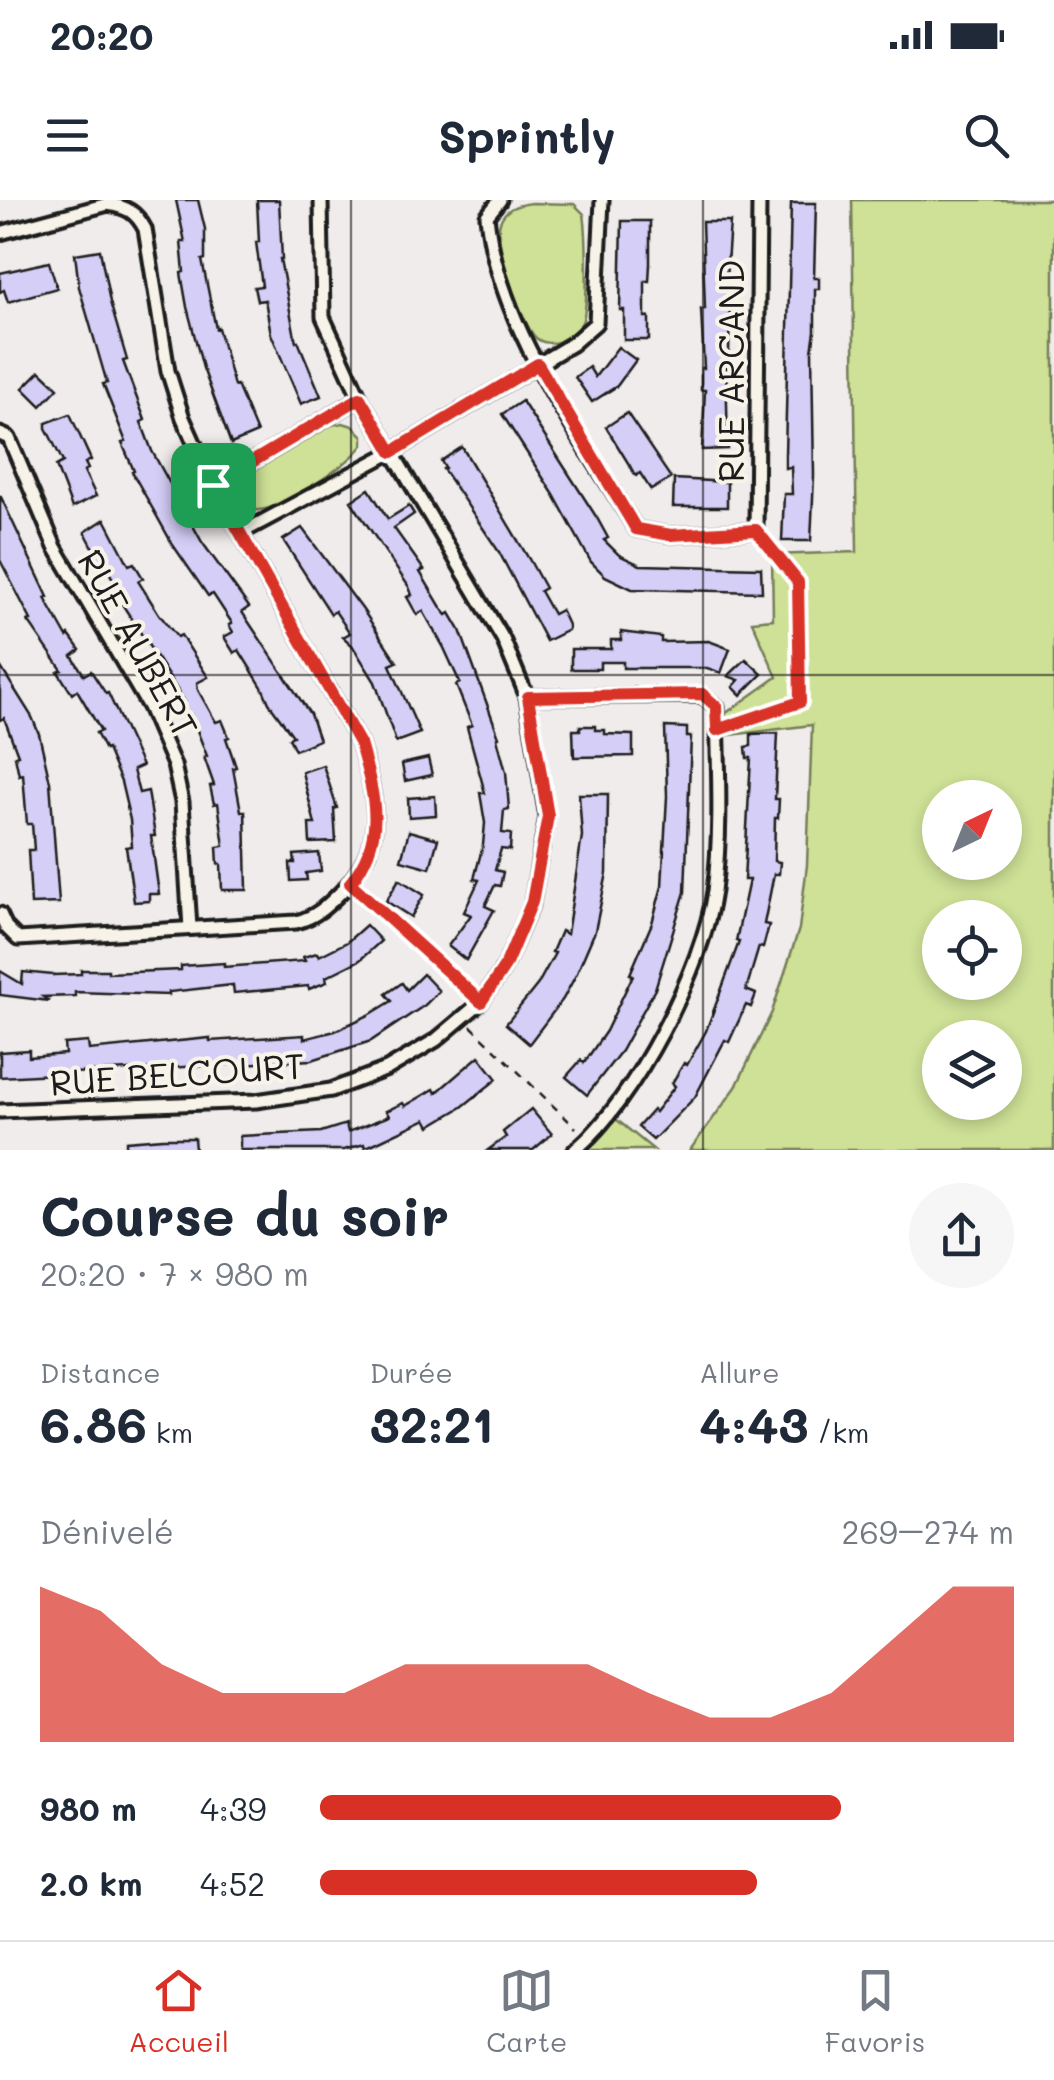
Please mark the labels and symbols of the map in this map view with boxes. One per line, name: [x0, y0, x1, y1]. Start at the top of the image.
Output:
street label: RUE ARCAND: [707, 260, 753, 482]
pin: [171, 443, 256, 528]
street label: RUE AUBERT: [68, 541, 210, 745]
north arrow: [922, 780, 1022, 880]
street label: RUE BELCOURT: [48, 1041, 306, 1105]

